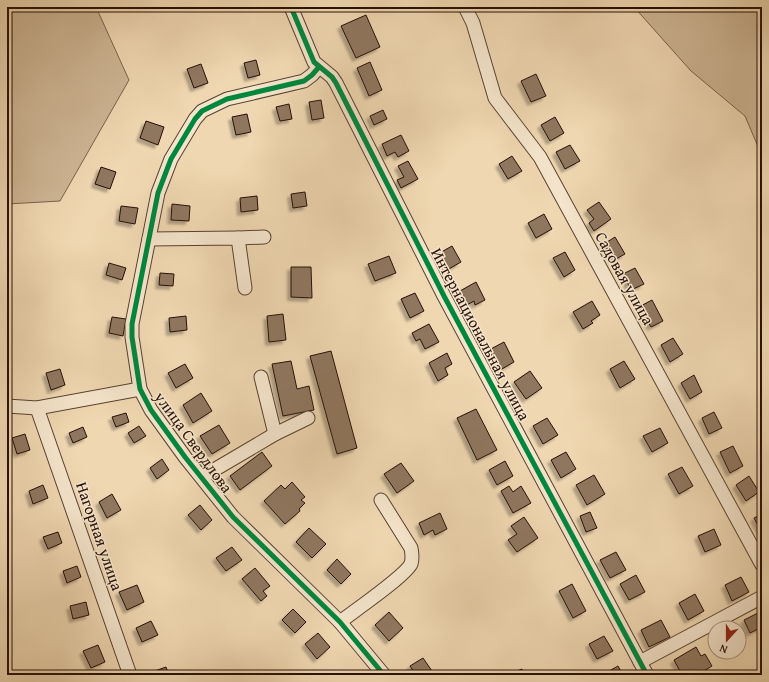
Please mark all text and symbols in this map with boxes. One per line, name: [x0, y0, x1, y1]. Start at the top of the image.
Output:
street label: Садовая улица: [589, 227, 661, 329]
street label: Интернациональная улица: [425, 243, 537, 425]
street label: улица Свердлова: [148, 385, 239, 498]
street label: Нагорная улица: [70, 478, 130, 594]
north arrow: [707, 620, 747, 660]
text: N: [717, 640, 730, 658]

